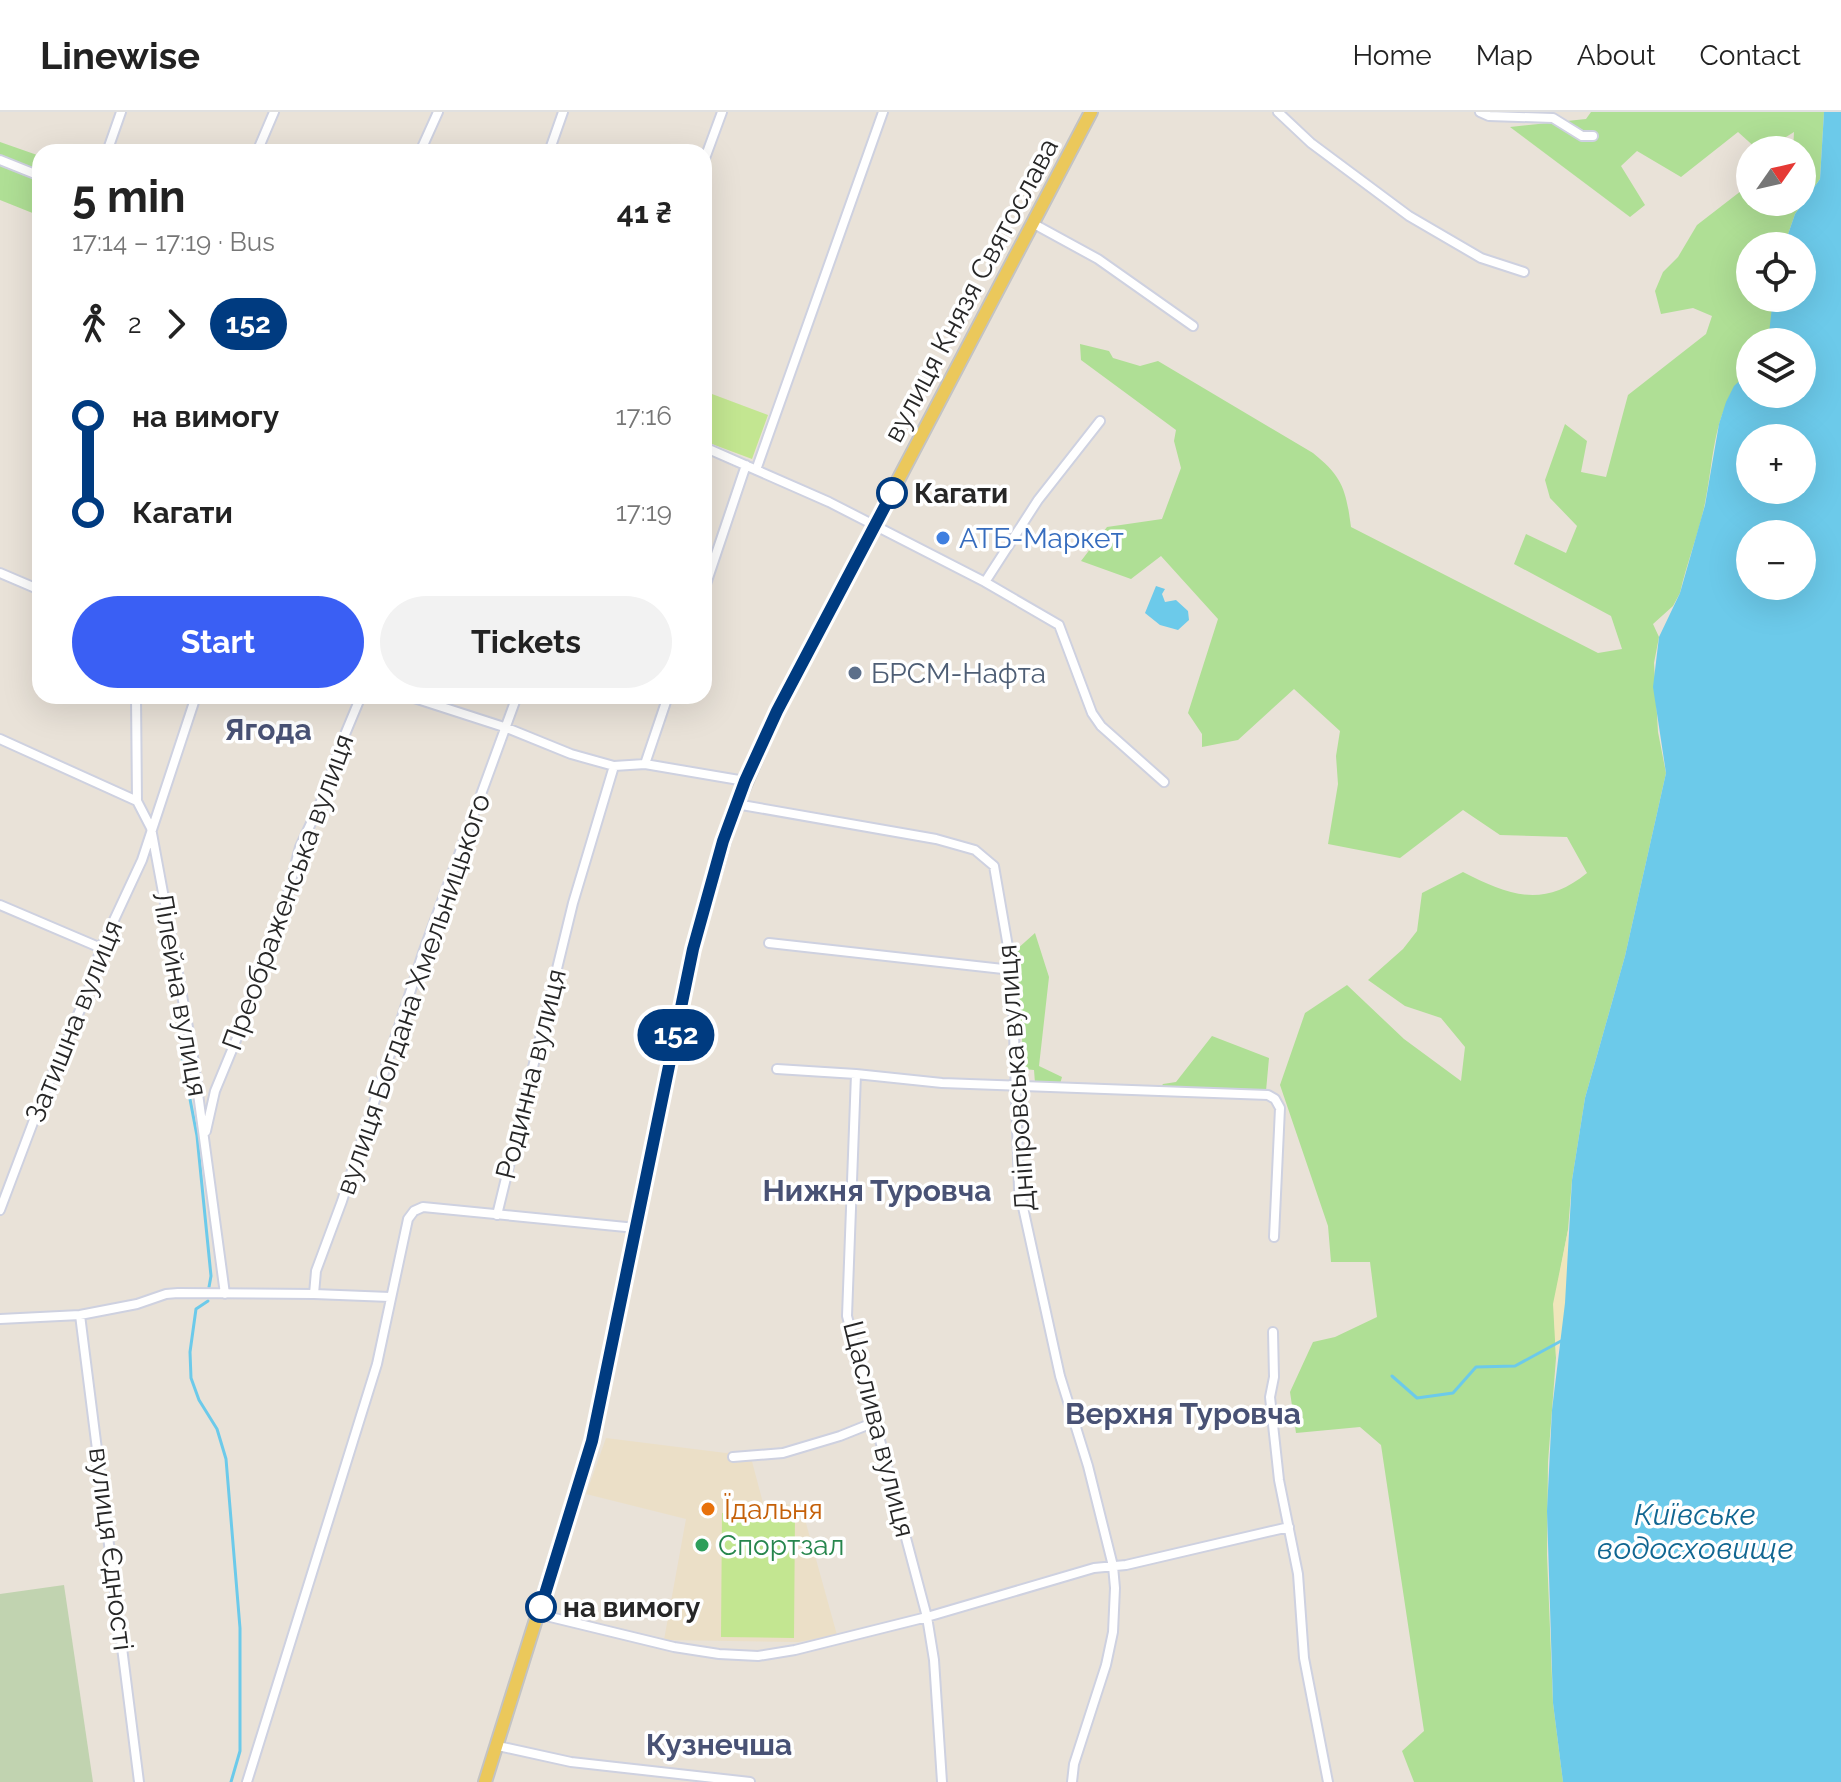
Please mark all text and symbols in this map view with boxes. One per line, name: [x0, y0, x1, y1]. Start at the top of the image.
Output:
text: Linewise: [40, 33, 200, 78]
text: Home: [1352, 39, 1432, 72]
text: Map: [1476, 39, 1533, 72]
text: About: [1577, 39, 1656, 72]
text: Contact: [1700, 39, 1801, 72]
street label: вулиця Князя Святослава: [877, 133, 1065, 447]
north arrow: [1736, 136, 1816, 216]
map controls: [1736, 136, 1816, 600]
text: 5 min: [72, 171, 186, 222]
text: 41 ₴: [617, 195, 672, 230]
text: 17:14 – 17:19 · Bus: [72, 227, 275, 257]
button: locate: [1736, 232, 1816, 312]
icon: walk: [72, 302, 116, 346]
icon: forward: [154, 302, 198, 346]
text: 152: [226, 307, 271, 340]
text: 2: [128, 309, 142, 339]
button: layers: [1736, 328, 1816, 408]
text: на вимогу: [132, 399, 279, 434]
text: 17:16: [615, 401, 672, 431]
button: +: [1736, 424, 1816, 504]
place label: Кагати: [914, 477, 1008, 510]
marker: Кагати: [877, 478, 907, 508]
text: Кагати: [132, 495, 233, 530]
text: 17:19: [616, 497, 672, 527]
button: −: [1736, 520, 1816, 600]
place label: АТБ-Маркет: [959, 522, 1124, 555]
marker: АТБ-Маркет: [934, 529, 952, 547]
button: Start: [72, 596, 364, 688]
button: Tickets: [380, 596, 672, 688]
place label: БРСМ-Нафта: [871, 657, 1046, 690]
marker: БРСМ-Нафта: [846, 664, 864, 682]
district label: Ягода: [224, 712, 312, 747]
street label: Преображенська вулиця: [215, 729, 361, 1055]
street label: вулиця Богдана Хмельницького: [329, 789, 497, 1199]
street label: Лілейна вулиця: [146, 889, 214, 1099]
street label: Затишна вулиця: [18, 915, 130, 1127]
street label: Дніпровська вулиця: [990, 943, 1042, 1213]
street label: Родинна вулиця: [489, 965, 573, 1183]
line badge: 152: [630, 1009, 722, 1061]
text: 152: [653, 1018, 699, 1051]
district label: Нижня Туровча: [762, 1173, 992, 1208]
street label: Щаслива вулиця: [836, 1317, 922, 1541]
district label: Верхня Туровча: [1065, 1396, 1301, 1431]
street label: вулиця Єдності: [82, 1446, 140, 1652]
place label: Їдальня: [724, 1493, 823, 1526]
water label: Київське водосховище: [1596, 1497, 1794, 1566]
marker: Їдальня: [699, 1500, 717, 1518]
place label: Спортзал: [718, 1529, 844, 1562]
marker: Спортзал: [693, 1536, 711, 1554]
place label: на вимогу: [563, 1591, 701, 1624]
marker: на вимогу: [526, 1592, 556, 1622]
district label: Кузнечша: [646, 1727, 792, 1762]

